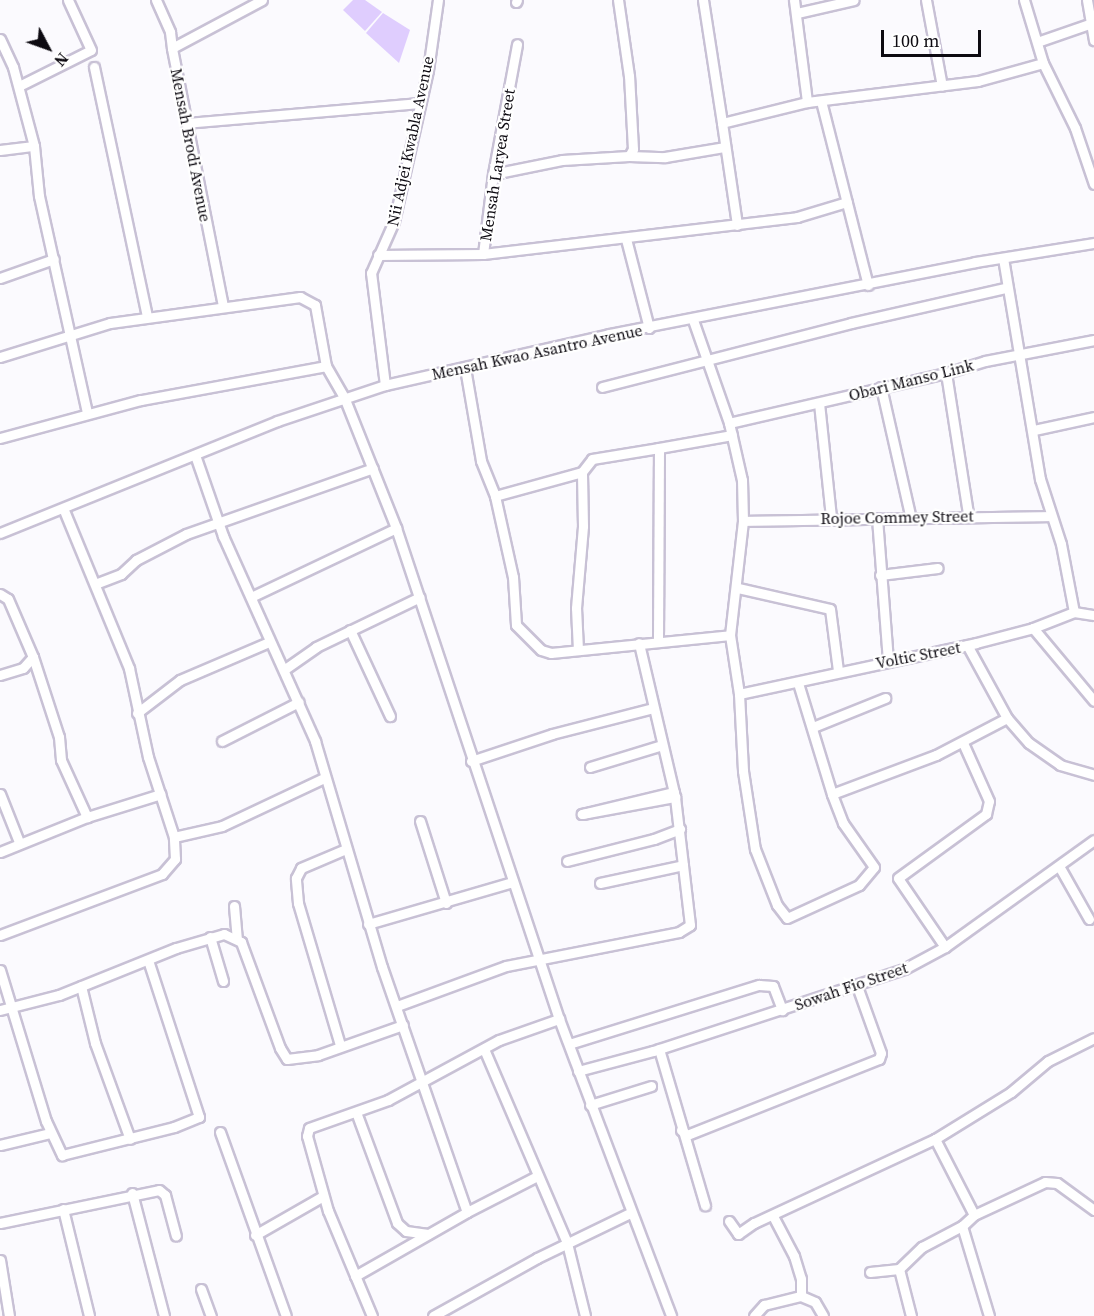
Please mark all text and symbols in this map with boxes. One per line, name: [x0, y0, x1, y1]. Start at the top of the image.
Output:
north arrow: [18, 18, 78, 78]
scale bar: [884, 18, 984, 56]
text: 100 m: [892, 28, 939, 53]
text: N: [49, 48, 74, 71]
street label: Nii Adjei Kwabla Avenue: [383, 54, 437, 228]
street label: Mensah Brodi Avenue: [167, 67, 215, 223]
street label: Mensah Laryea Street: [475, 87, 519, 243]
street label: Mensah Kwao Asantro Avenue: [430, 320, 644, 384]
street label: Obari Manso Link: [847, 355, 975, 405]
street label: Rojoe Commey Street: [820, 506, 974, 528]
street label: Voltic Street: [874, 637, 962, 673]
street label: Sowah Fio Street: [792, 958, 910, 1014]

